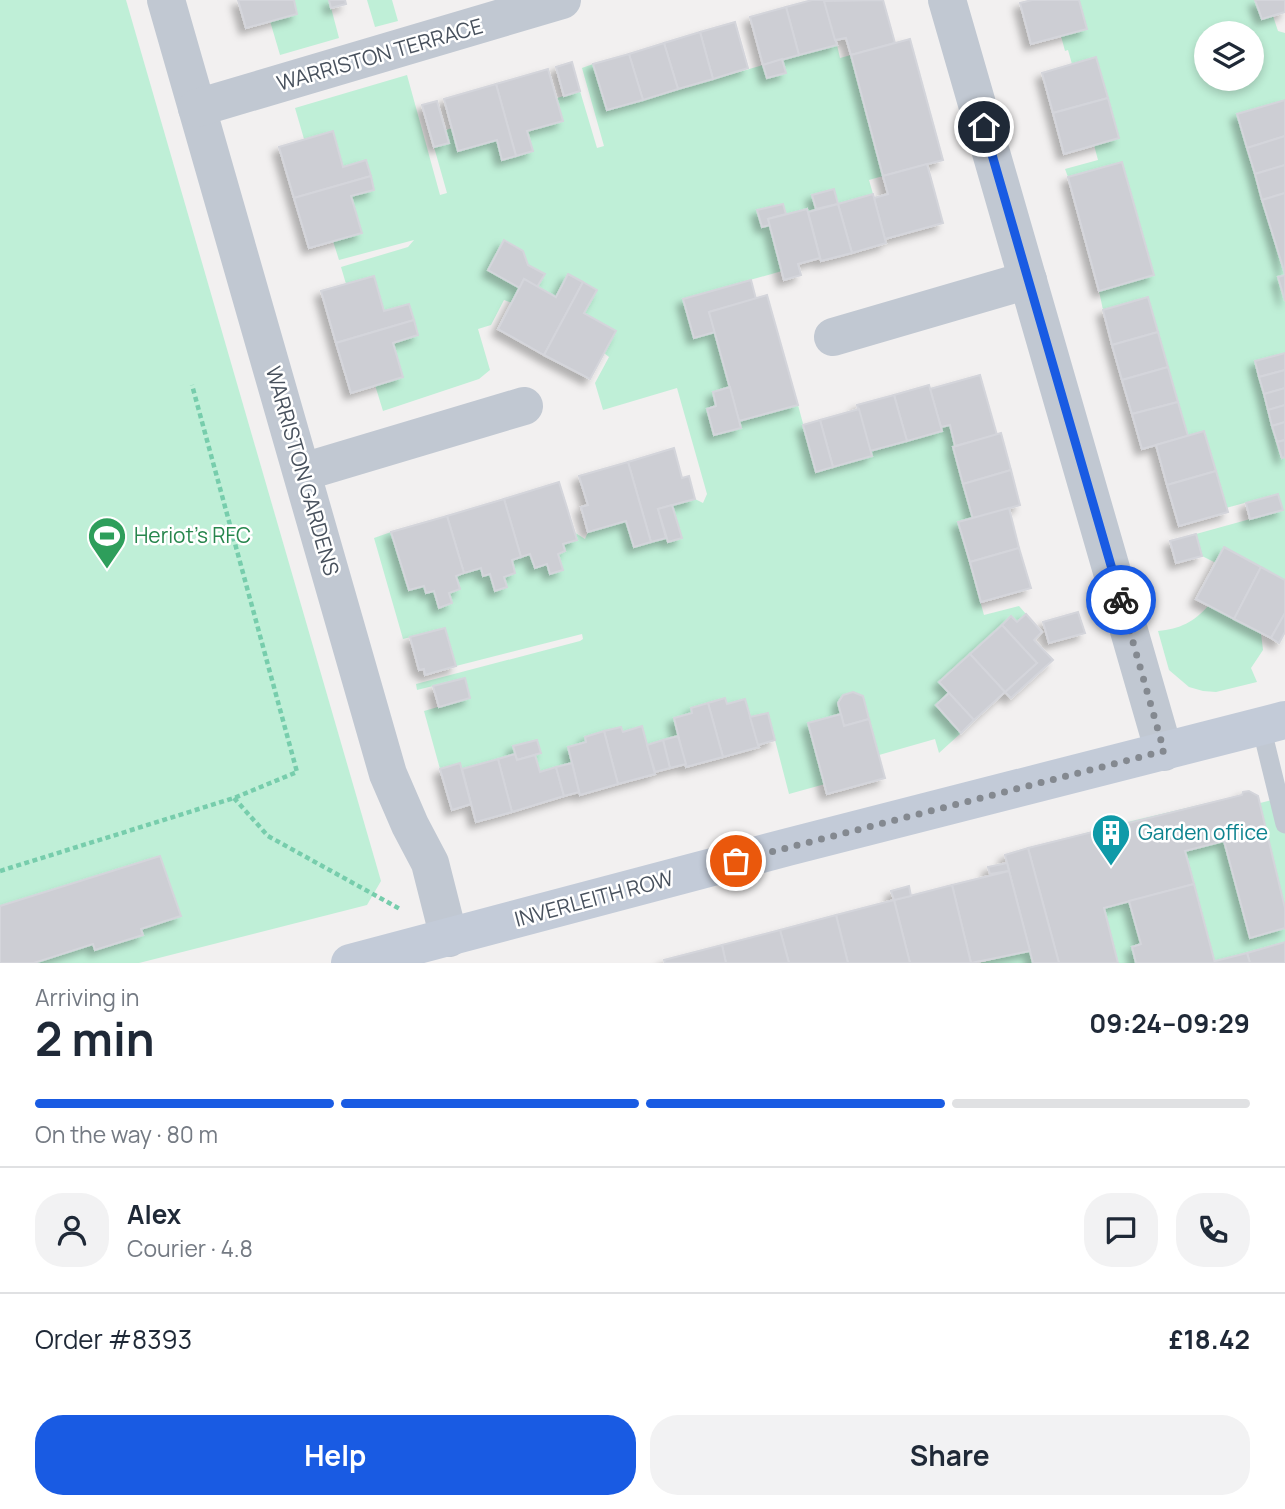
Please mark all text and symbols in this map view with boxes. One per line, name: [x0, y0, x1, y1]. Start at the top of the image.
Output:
street label: WARRISTON TERRACE: [274, 11, 486, 97]
map controls: [1194, 21, 1264, 91]
button: layers: [1194, 21, 1264, 91]
pin: [954, 97, 1014, 157]
icon: home: [965, 108, 1003, 146]
street label: WARRISTON GARDENS: [260, 363, 346, 579]
sports icon: Heriot's RFC: [86, 515, 128, 570]
place label: Heriot's RFC: [134, 521, 251, 549]
courier: [1086, 565, 1156, 635]
icon: bike: [1102, 581, 1140, 619]
building icon: Garden office: [1090, 812, 1132, 867]
place label: Garden office: [1138, 818, 1268, 846]
pin: [706, 831, 766, 891]
icon: bag: [717, 842, 755, 880]
street label: INVERLEITH ROW: [511, 863, 677, 933]
text: Arriving in: [35, 981, 140, 1013]
text: 09:24–09:29: [1089, 1005, 1250, 1041]
text: 2 min: [35, 1007, 155, 1070]
text: On the way · 80 m: [35, 1118, 218, 1150]
button: person: [35, 1193, 109, 1267]
button: chat: [1084, 1193, 1158, 1267]
button: phone: [1176, 1193, 1250, 1267]
text: Alex: [127, 1196, 181, 1232]
text: Courier · 4.8: [127, 1232, 253, 1264]
text: Order #8393: [35, 1321, 192, 1357]
text: £18.42: [1169, 1321, 1250, 1357]
button: Help: [35, 1415, 636, 1495]
button: Share: [650, 1415, 1250, 1495]

